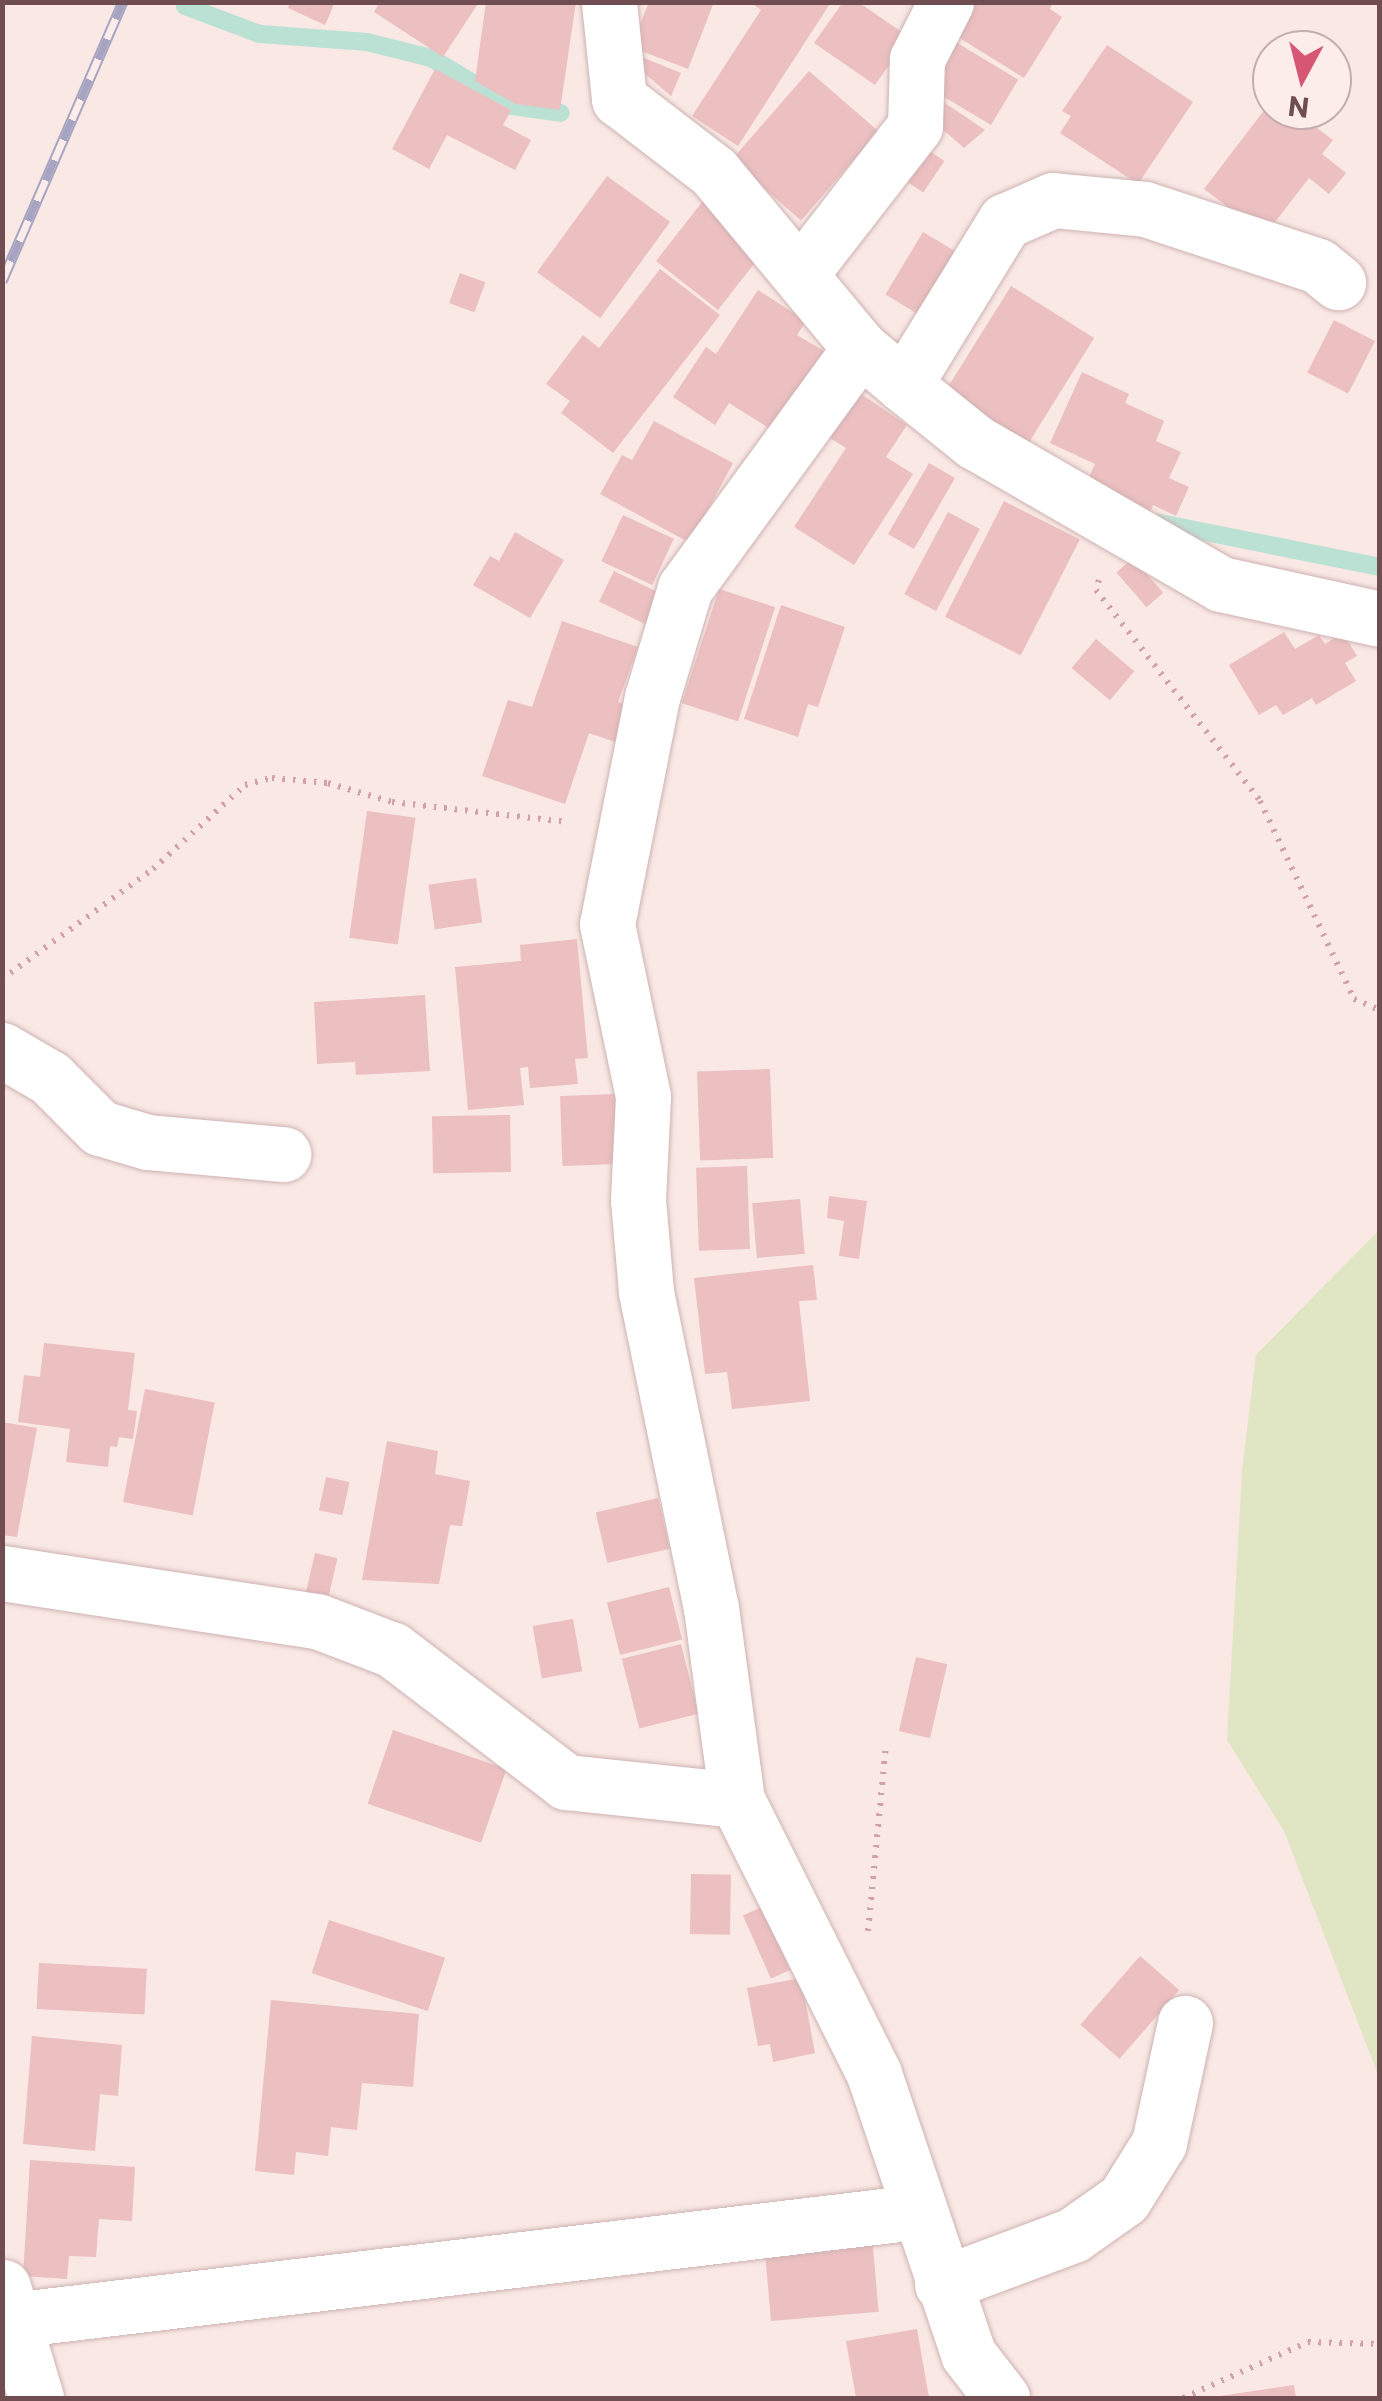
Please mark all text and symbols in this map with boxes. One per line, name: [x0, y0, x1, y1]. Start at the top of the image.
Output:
north arrow: [1252, 30, 1352, 130]
text: N: [1286, 90, 1311, 126]

